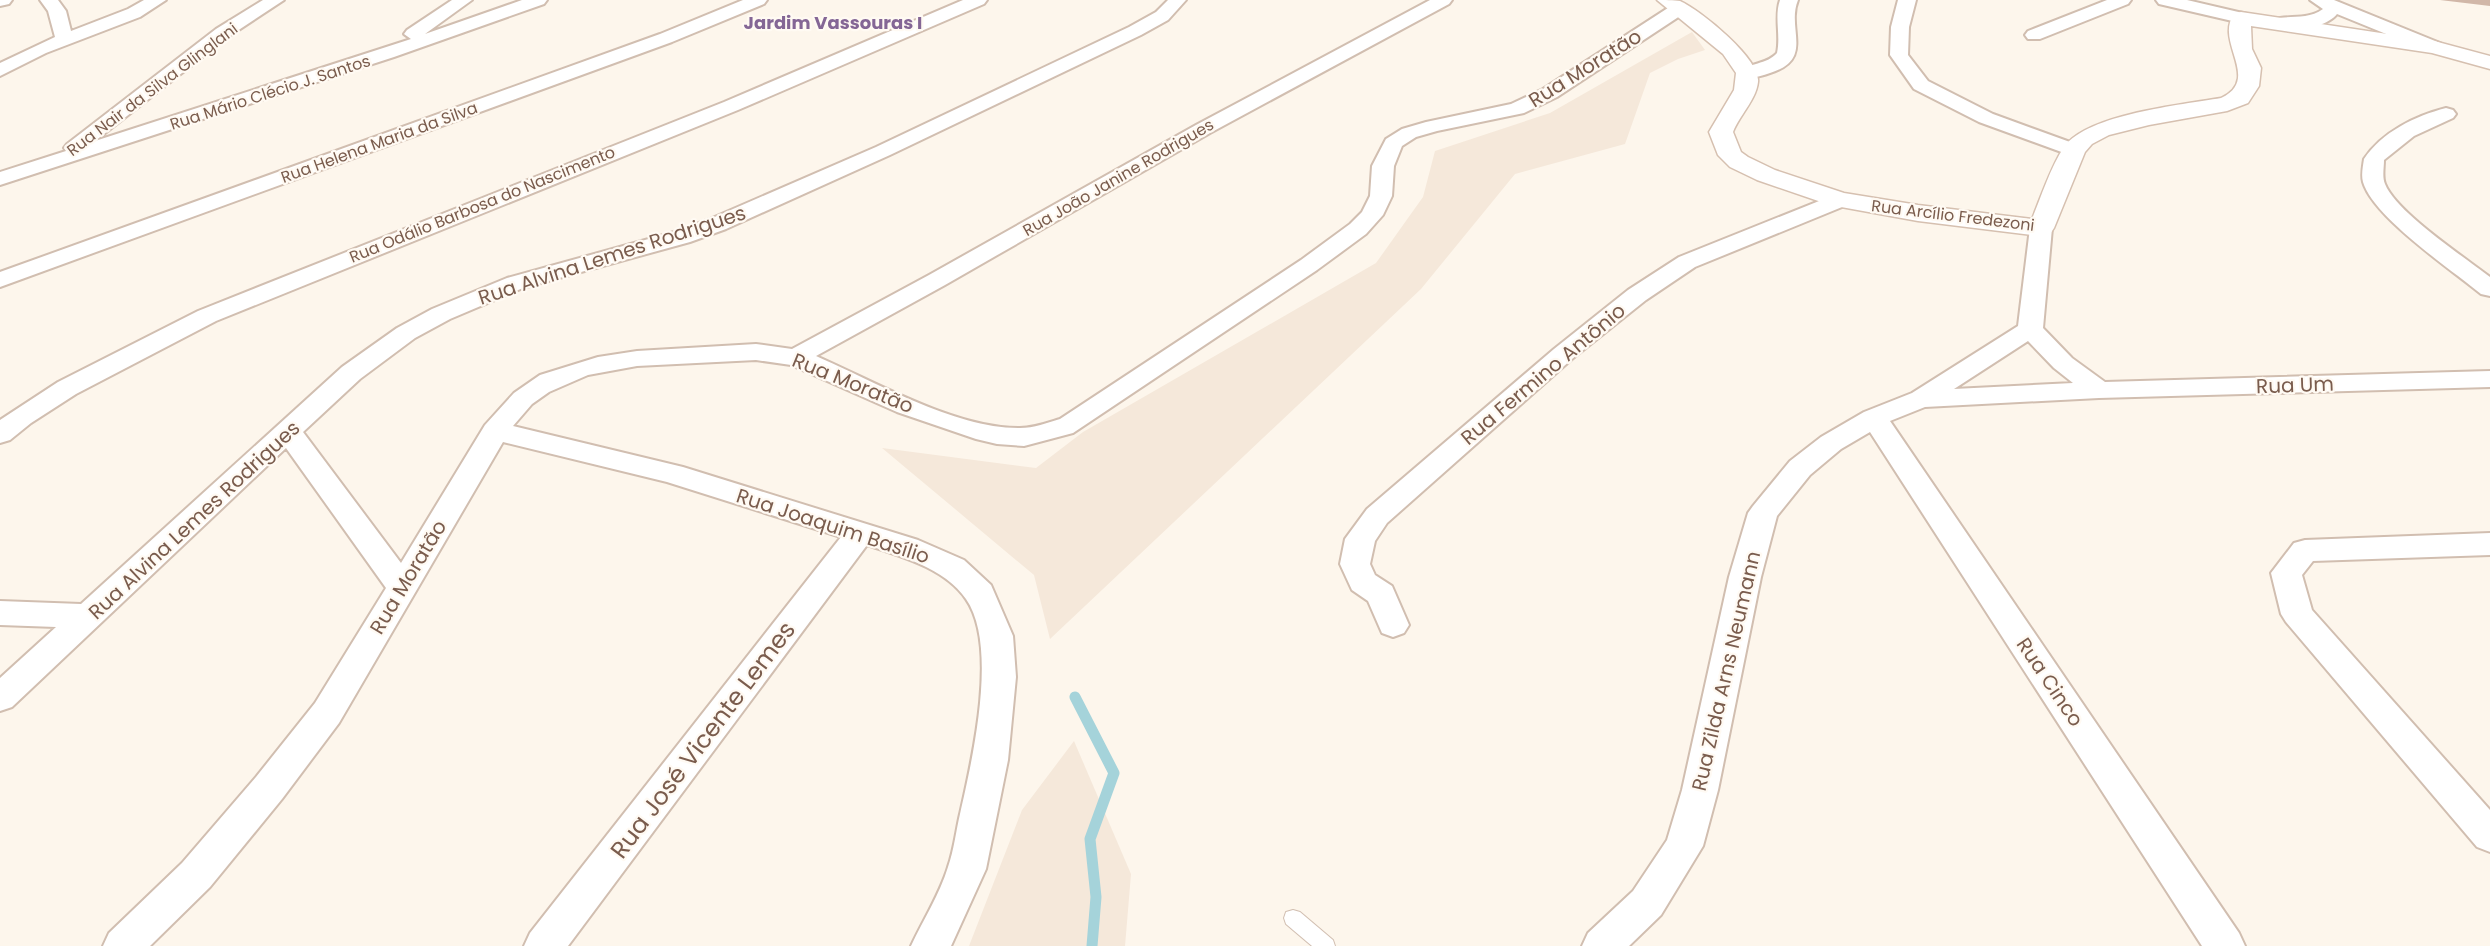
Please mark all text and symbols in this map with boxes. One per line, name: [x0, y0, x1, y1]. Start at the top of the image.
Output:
district label: Jardim Vassouras I: [744, 10, 922, 35]
street label: Rua Nair da Silva Glinglani: [62, 17, 243, 161]
street label: Rua Moratão: [1523, 22, 1647, 114]
street label: Rua Mário Clécio J. Santos: [167, 49, 373, 136]
street label: Rua Helena Maria da Silva: [278, 96, 481, 189]
street label: Rua João Janine Rodrigues: [1019, 113, 1218, 242]
street label: Rua Odálio Barbosa do Nascimento: [346, 140, 619, 268]
street label: Rua Arcílio Fredezoni: [1870, 194, 2036, 237]
street label: Rua Alvina Lemes Rodrigues: [475, 198, 749, 312]
street label: Rua Fermino Antônio: [1455, 297, 1631, 451]
street label: Rua Moratão: [788, 346, 918, 420]
street label: Rua Um: [2256, 370, 2334, 400]
street label: Rua Alvina Lemes Rodrigues: [82, 414, 306, 626]
street label: Rua Joaquim Basílio: [733, 482, 933, 570]
street label: Rua Moratão: [363, 515, 453, 639]
street label: Rua Zilda Arns Neumann: [1685, 548, 1767, 794]
street label: Rua José Vicente Lemes: [603, 614, 803, 865]
street label: Rua Cinco: [2010, 632, 2090, 732]

